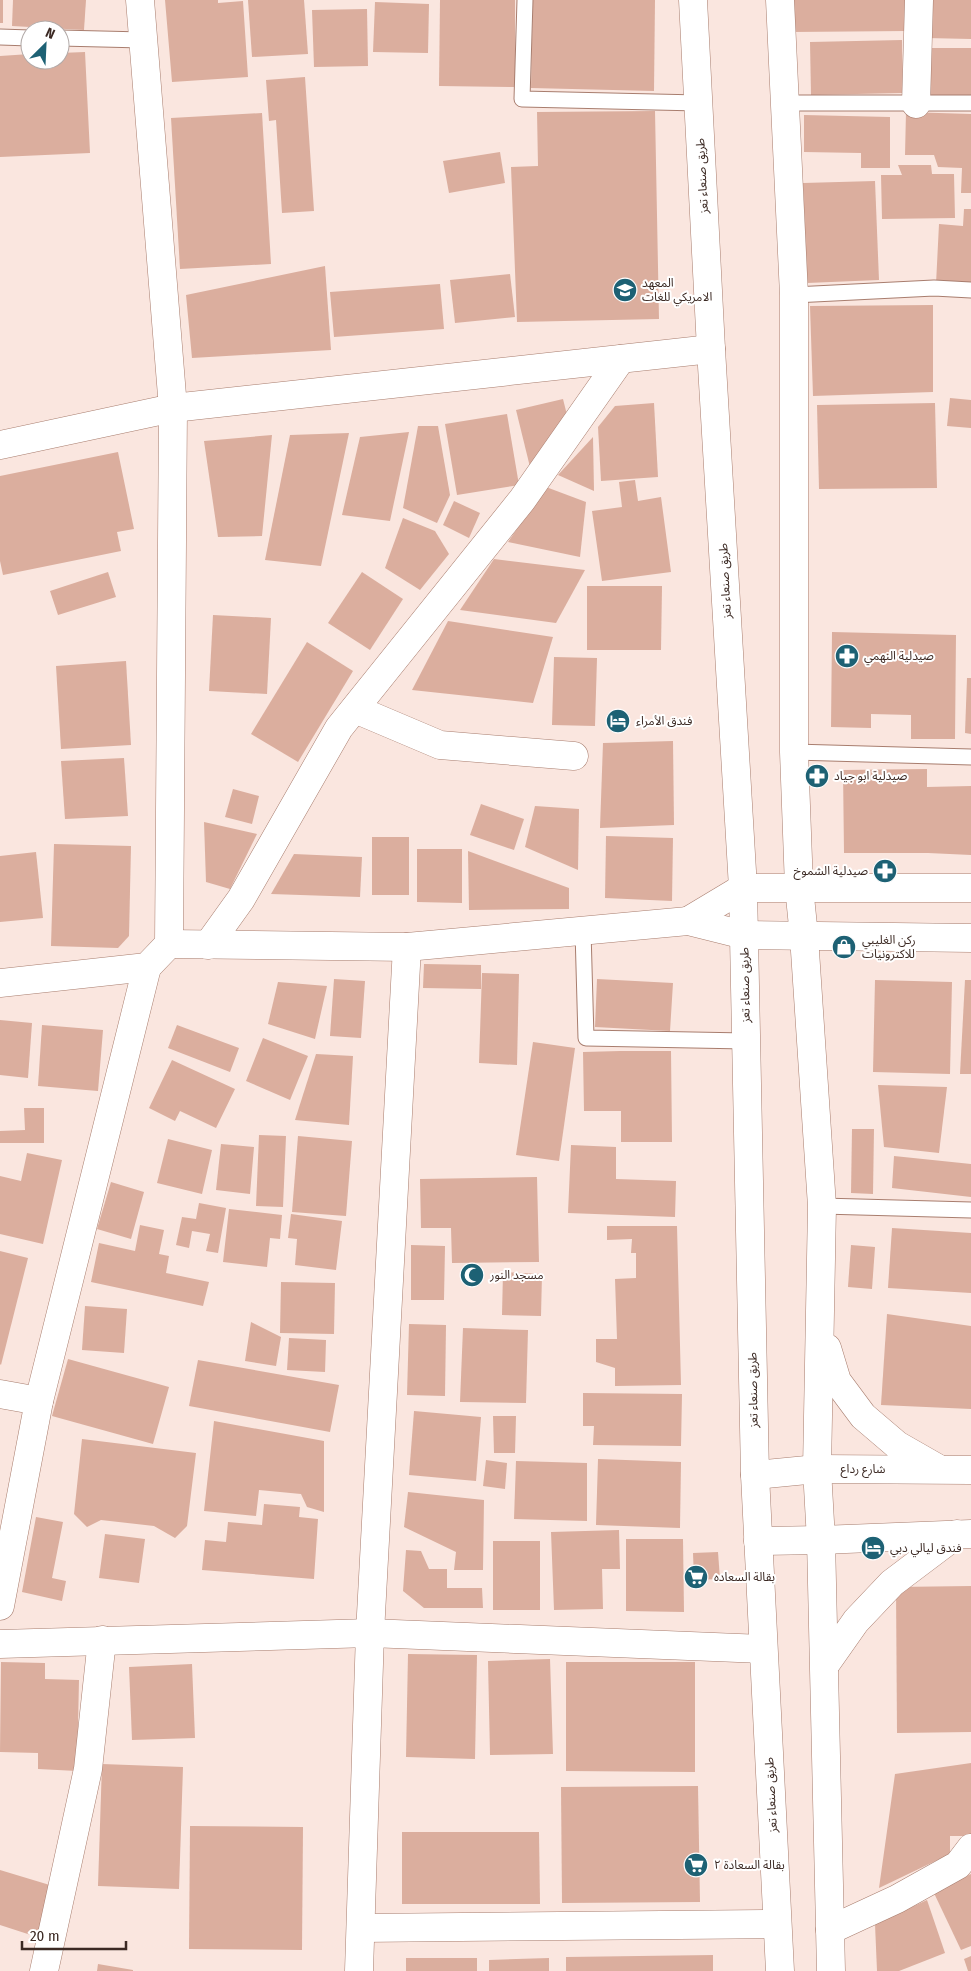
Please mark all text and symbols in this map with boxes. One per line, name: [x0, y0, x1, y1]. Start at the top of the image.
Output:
north arrow: [20, 20, 70, 70]
text: N: [43, 24, 57, 43]
street label: طريق صنعاء تعز: [693, 138, 712, 215]
place label: المعهد الامريكي للغات: [642, 276, 712, 307]
school or university icon: المعهد الامريكي للغات: [612, 277, 638, 303]
street label: طريق صنعاء تعز: [716, 543, 735, 620]
pharmacy icon: صيدلية النهمي: [834, 643, 860, 669]
place label: صيدلية النهمي: [864, 649, 934, 666]
hotel icon: فندق الأمراء: [605, 708, 631, 734]
place label: فندق الأمراء: [636, 714, 692, 728]
pharmacy icon: صيدلية ابو جياد: [804, 763, 830, 789]
place label: صيدلية ابو جياد: [834, 769, 907, 783]
pharmacy icon: صيدلية الشموخ: [872, 858, 898, 884]
place label: صيدلية الشموخ: [794, 864, 868, 880]
place label: ركن الغليبي للاكترونيات: [862, 933, 916, 961]
shop icon: ركن الغليبي للاكترونيات: [831, 934, 857, 960]
street label: طريق صنعاء تعز: [737, 947, 754, 1024]
mosque icon: مسجد النور: [459, 1262, 485, 1288]
place label: مسجد النور: [489, 1268, 544, 1282]
street label: طريق صنعاء تعز: [745, 1352, 762, 1429]
street label: شارع رداع: [841, 1462, 885, 1478]
hotel icon: فندق ليالي دبي: [860, 1535, 886, 1561]
place label: فندق ليالي دبي: [890, 1541, 962, 1558]
supermarket icon: بقالة السعاده: [683, 1564, 709, 1590]
place label: بقالة السعاده: [714, 1570, 775, 1584]
street label: طريق صنعاء تعز: [762, 1757, 781, 1834]
supermarket icon: بقالة السعادة ٢: [683, 1852, 709, 1878]
place label: بقالة السعادة ٢: [714, 1858, 785, 1872]
scale bar: [22, 1918, 126, 1950]
text: 20 m: [30, 1927, 60, 1945]

